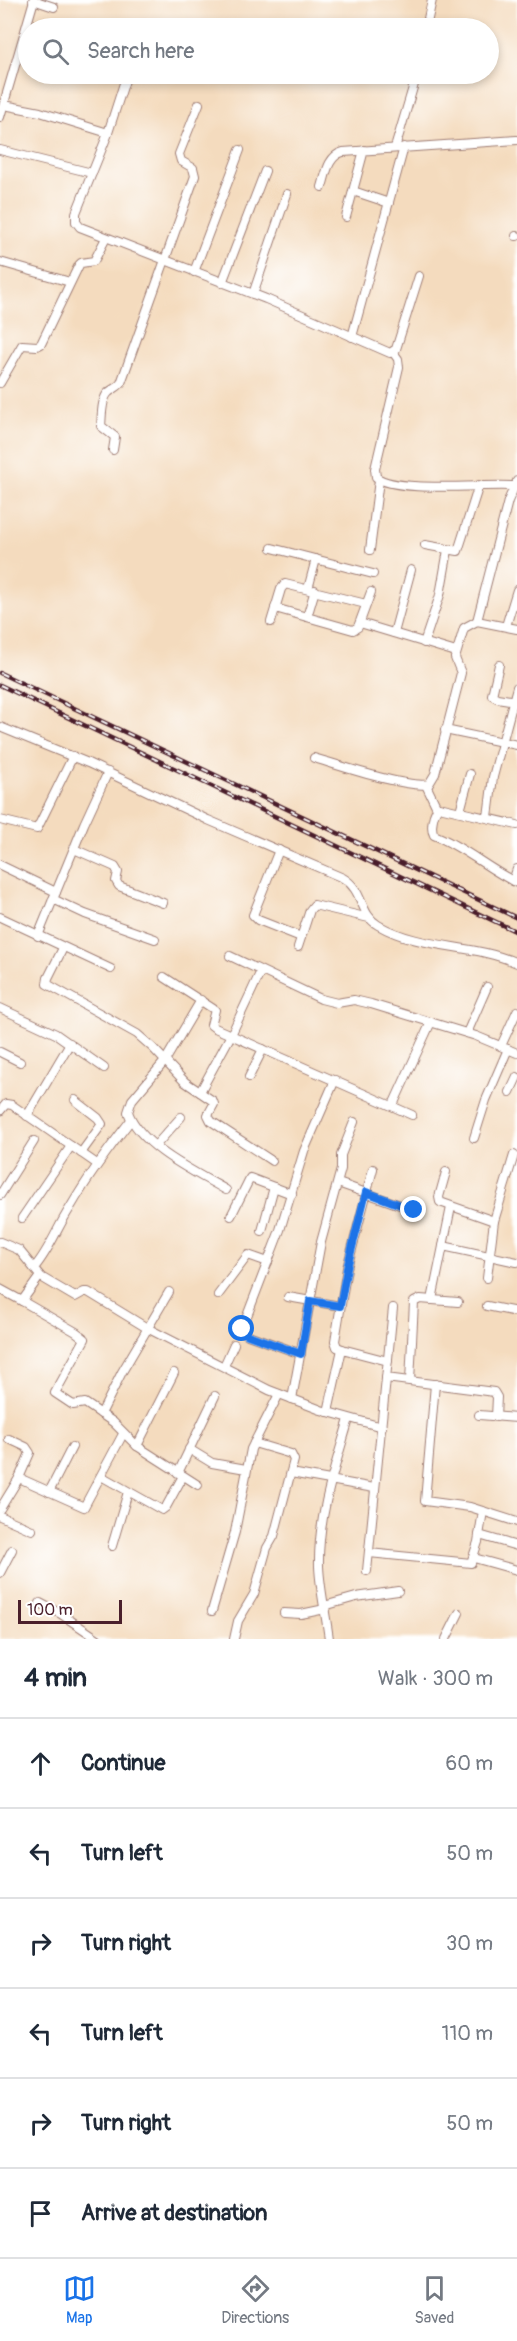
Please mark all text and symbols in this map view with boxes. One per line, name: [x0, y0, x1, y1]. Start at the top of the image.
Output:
search box: [18, 18, 499, 84]
icon: search: [39, 35, 72, 68]
text: Search here: [87, 37, 194, 65]
route end: [400, 1196, 426, 1222]
route start: [228, 1315, 254, 1341]
scale bar: [18, 1597, 122, 1624]
text: 100 m: [27, 1600, 73, 1620]
text: 4 min: [24, 1662, 87, 1694]
text: Walk · 300 m: [378, 1666, 493, 1691]
icon: ahead: [24, 1747, 57, 1780]
text: Continue: [81, 1749, 165, 1777]
text: 60 m: [446, 1751, 493, 1776]
icon: left: [24, 1837, 57, 1870]
text: Turn left: [81, 1839, 163, 1867]
text: 50 m: [446, 1841, 493, 1866]
icon: right: [24, 1927, 57, 1960]
text: Turn right: [81, 1929, 171, 1957]
text: 30 m: [446, 1931, 493, 1956]
icon: left: [24, 2017, 57, 2050]
text: Turn left: [81, 2019, 163, 2047]
text: 110 m: [442, 2021, 493, 2046]
icon: right: [24, 2107, 57, 2140]
text: Turn right: [81, 2109, 171, 2137]
text: 50 m: [446, 2111, 493, 2136]
icon: arrive: [24, 2197, 57, 2230]
text: Arrive at destination: [81, 2199, 267, 2227]
tab: Map: [63, 2272, 96, 2328]
tab: Directions: [221, 2272, 289, 2328]
tab: Saved: [415, 2272, 454, 2328]

